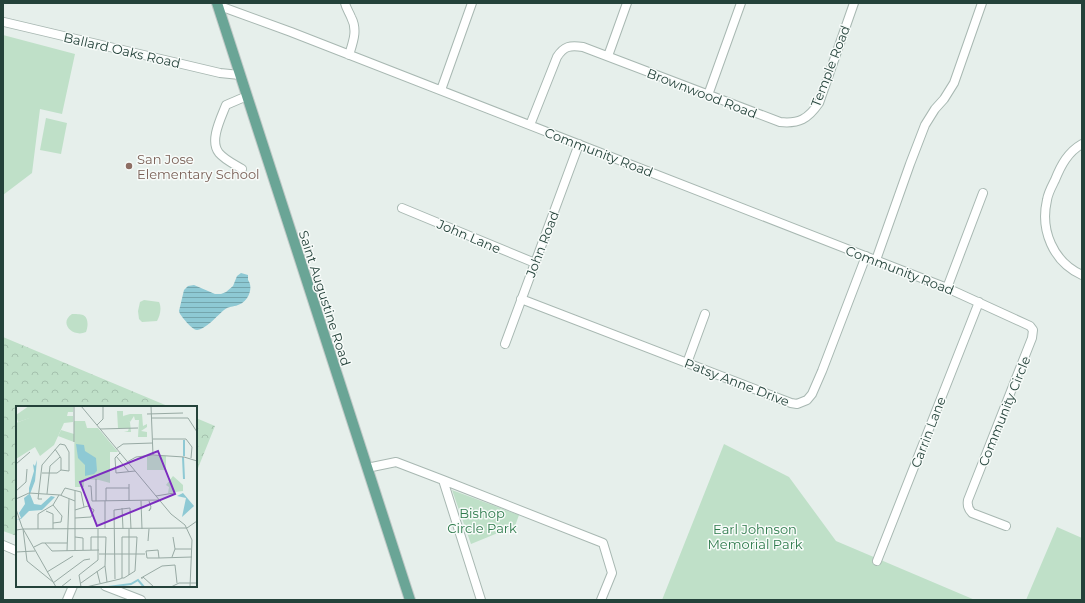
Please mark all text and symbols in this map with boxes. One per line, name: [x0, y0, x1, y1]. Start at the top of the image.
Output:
street label: Temple Road: [807, 23, 853, 109]
street label: Ballard Oaks Road: [62, 29, 182, 71]
street label: Brownwood Road: [645, 65, 759, 121]
street label: Community Road: [543, 124, 655, 180]
place label: San Jose Elementary School: [137, 151, 260, 182]
marker: San Jose Elementary School: [124, 161, 134, 171]
street label: John Road: [522, 209, 562, 280]
street label: John Lane: [434, 215, 503, 257]
street label: Saint Augustine Road: [296, 228, 354, 368]
street label: Community Road: [844, 242, 956, 298]
street label: Community Circle: [975, 354, 1033, 468]
street label: Patsy Anne Drive: [682, 355, 792, 409]
street label: Carrin Lane: [907, 394, 949, 470]
inset map: [16, 406, 197, 587]
park label: Bishop Circle Park: [447, 505, 517, 536]
park label: Earl Johnson Memorial Park: [707, 521, 803, 552]

